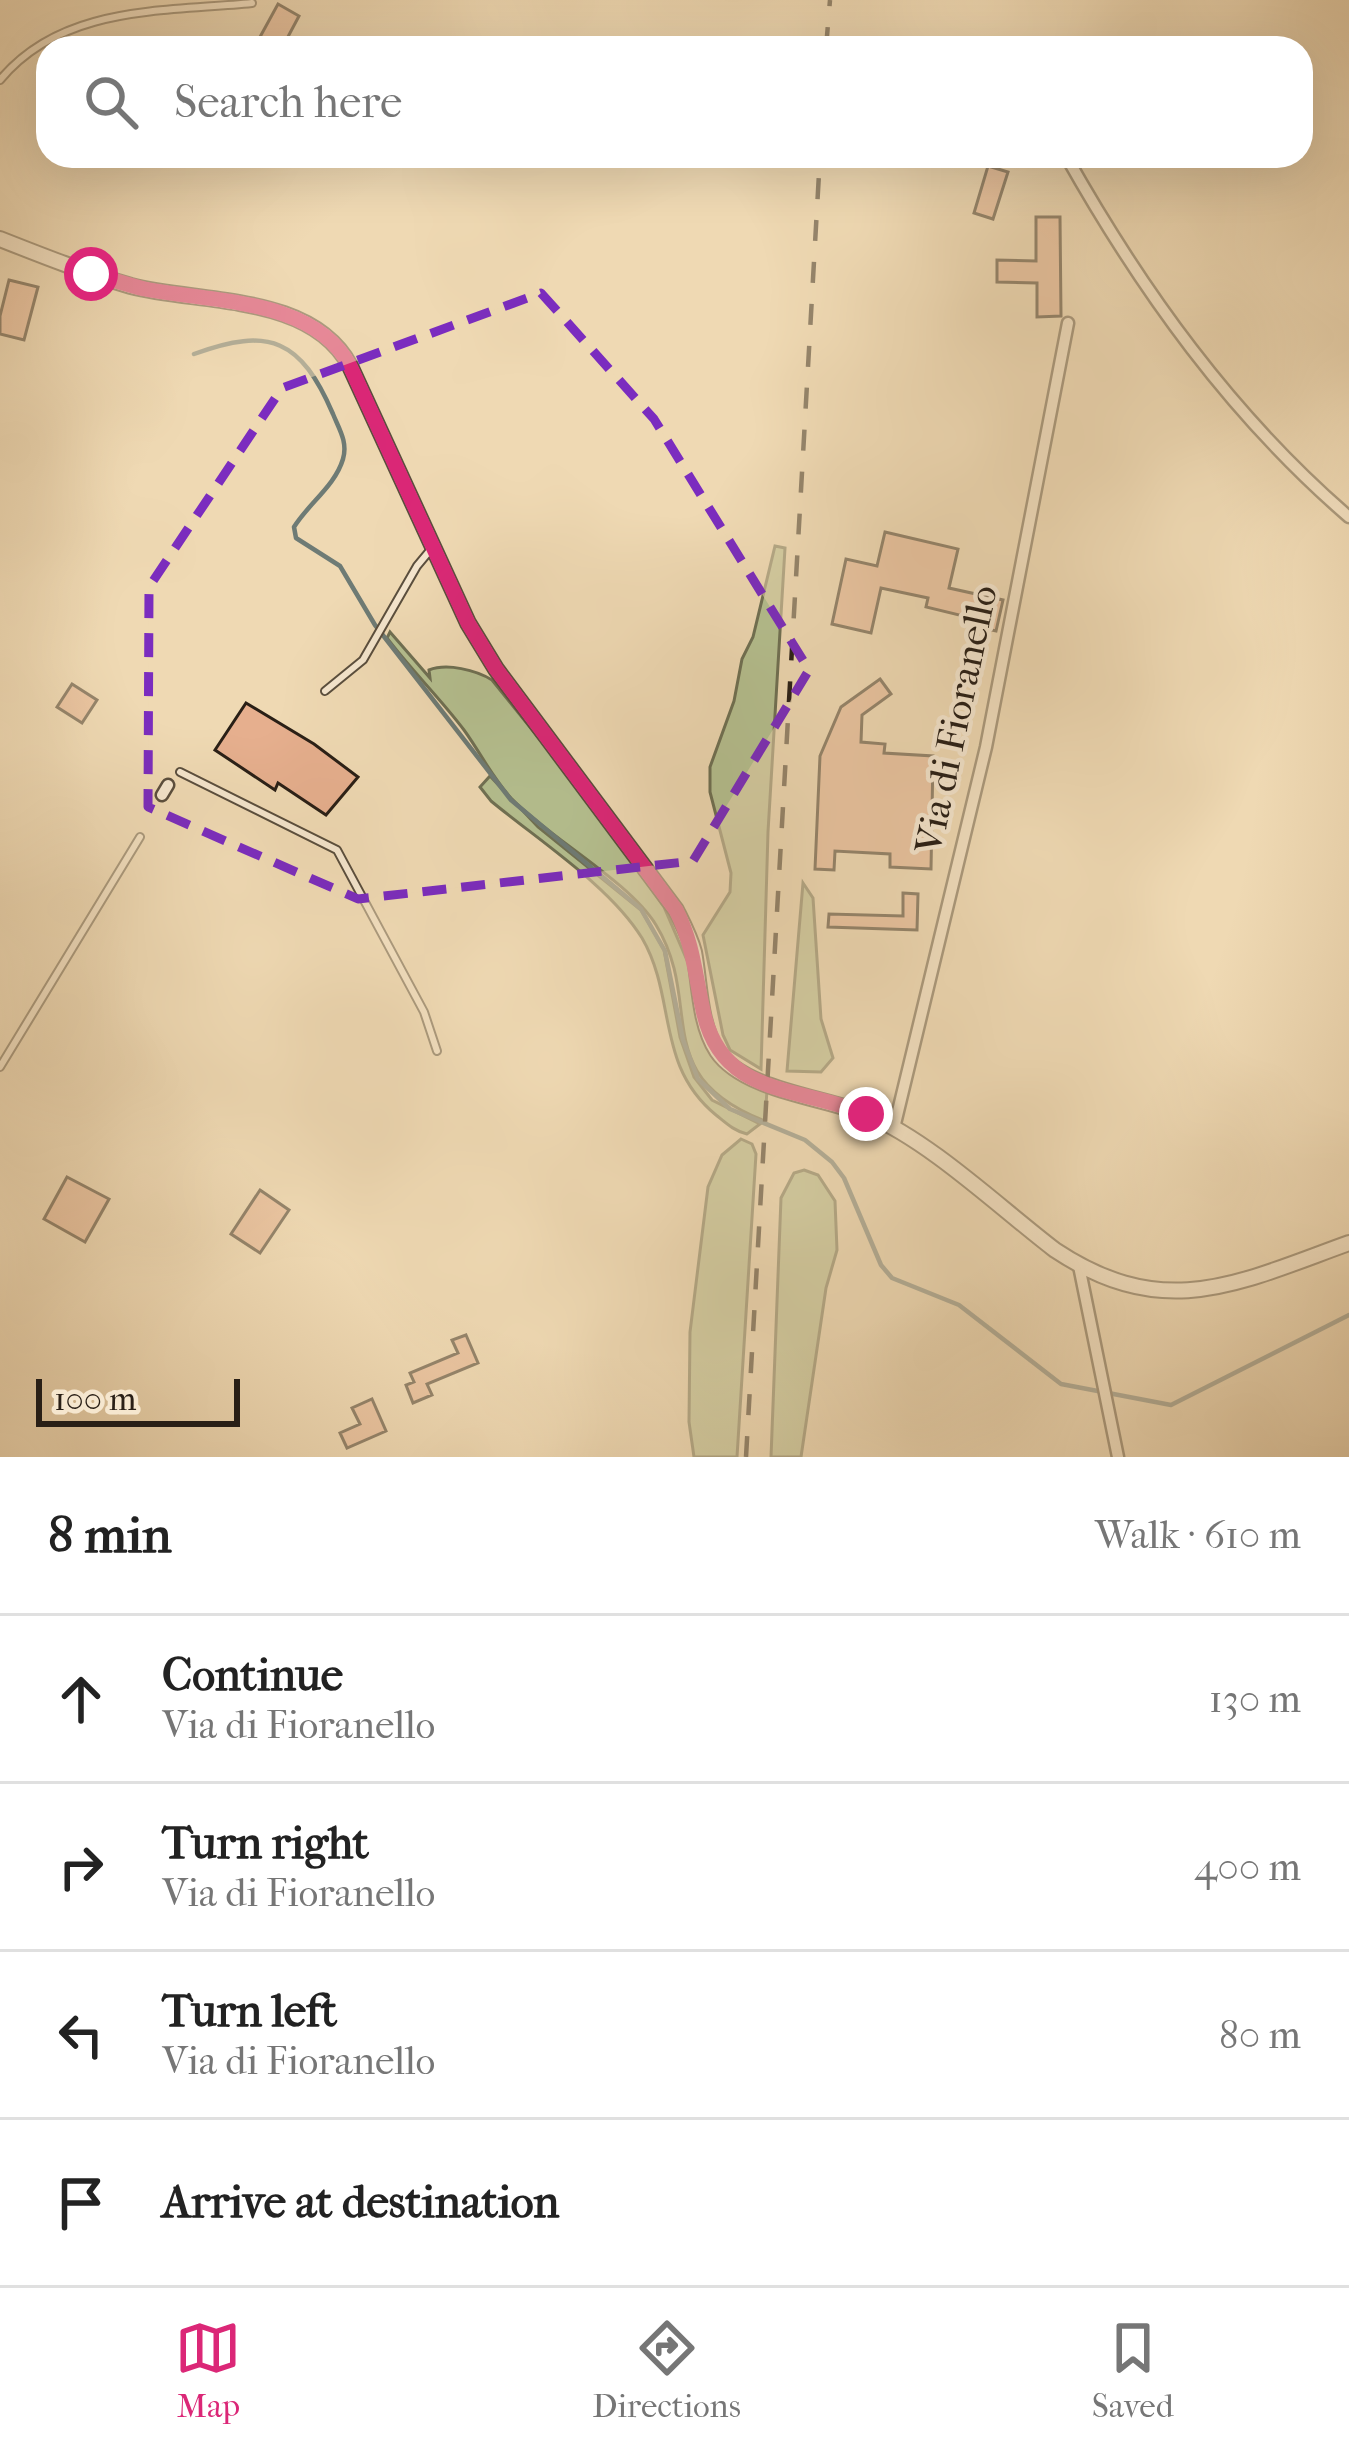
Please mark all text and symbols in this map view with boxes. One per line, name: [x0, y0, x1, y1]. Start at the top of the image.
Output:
search box: [36, 36, 1313, 168]
icon: search: [78, 69, 144, 135]
text: Search here: [174, 76, 402, 129]
route start: [64, 247, 118, 301]
street label: Via di Fioranello: [905, 581, 1007, 859]
route end: [839, 1087, 893, 1141]
scale bar: [36, 1373, 240, 1426]
text: 100 m: [54, 1380, 137, 1419]
text: 8 min: [48, 1505, 172, 1565]
text: Walk · 610 m: [1095, 1512, 1301, 1558]
text: Continue: [162, 1649, 343, 1702]
icon: ahead: [48, 1666, 114, 1732]
text: 130 m: [1209, 1676, 1301, 1722]
text: Via di Fioranello: [162, 1702, 435, 1748]
text: Turn right: [162, 1817, 369, 1870]
icon: right: [48, 1834, 114, 1900]
text: 400 m: [1194, 1844, 1301, 1890]
text: Via di Fioranello: [162, 1870, 435, 1916]
text: Turn left: [162, 1985, 337, 2038]
icon: left: [48, 2002, 114, 2068]
text: 80 m: [1219, 2012, 1301, 2058]
text: Via di Fioranello: [162, 2038, 435, 2084]
icon: arrive: [48, 2170, 114, 2236]
text: Arrive at destination: [162, 2176, 559, 2229]
tab: Map: [175, 2315, 241, 2426]
tab: Directions: [592, 2315, 741, 2426]
tab: Saved: [1092, 2315, 1174, 2426]

